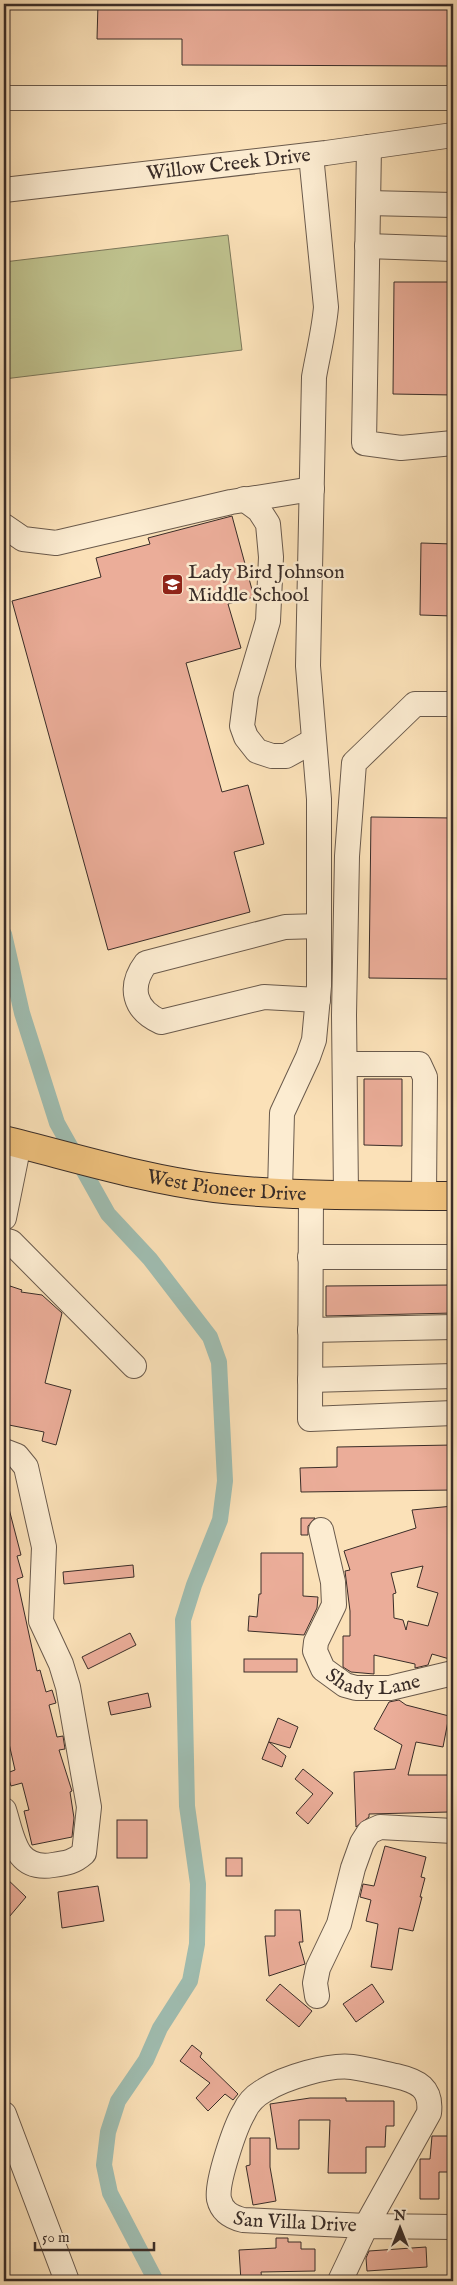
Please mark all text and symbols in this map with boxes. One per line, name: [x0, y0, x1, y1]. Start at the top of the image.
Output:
street label: Willow Creek Drive: [145, 142, 312, 186]
place label: Lady Bird Johnson Middle School: [188, 560, 345, 608]
school or university icon: Lady Bird Johnson Middle School: [160, 572, 184, 596]
street label: West Pioneer Drive: [145, 1164, 307, 1207]
street label: Shady Lane: [321, 1663, 423, 1701]
north arrow: [374, 2202, 424, 2252]
street label: San Villa Drive: [230, 2205, 357, 2238]
text: N: [393, 2207, 406, 2225]
scale bar: [35, 2220, 154, 2252]
text: 50 m: [42, 2228, 70, 2247]

